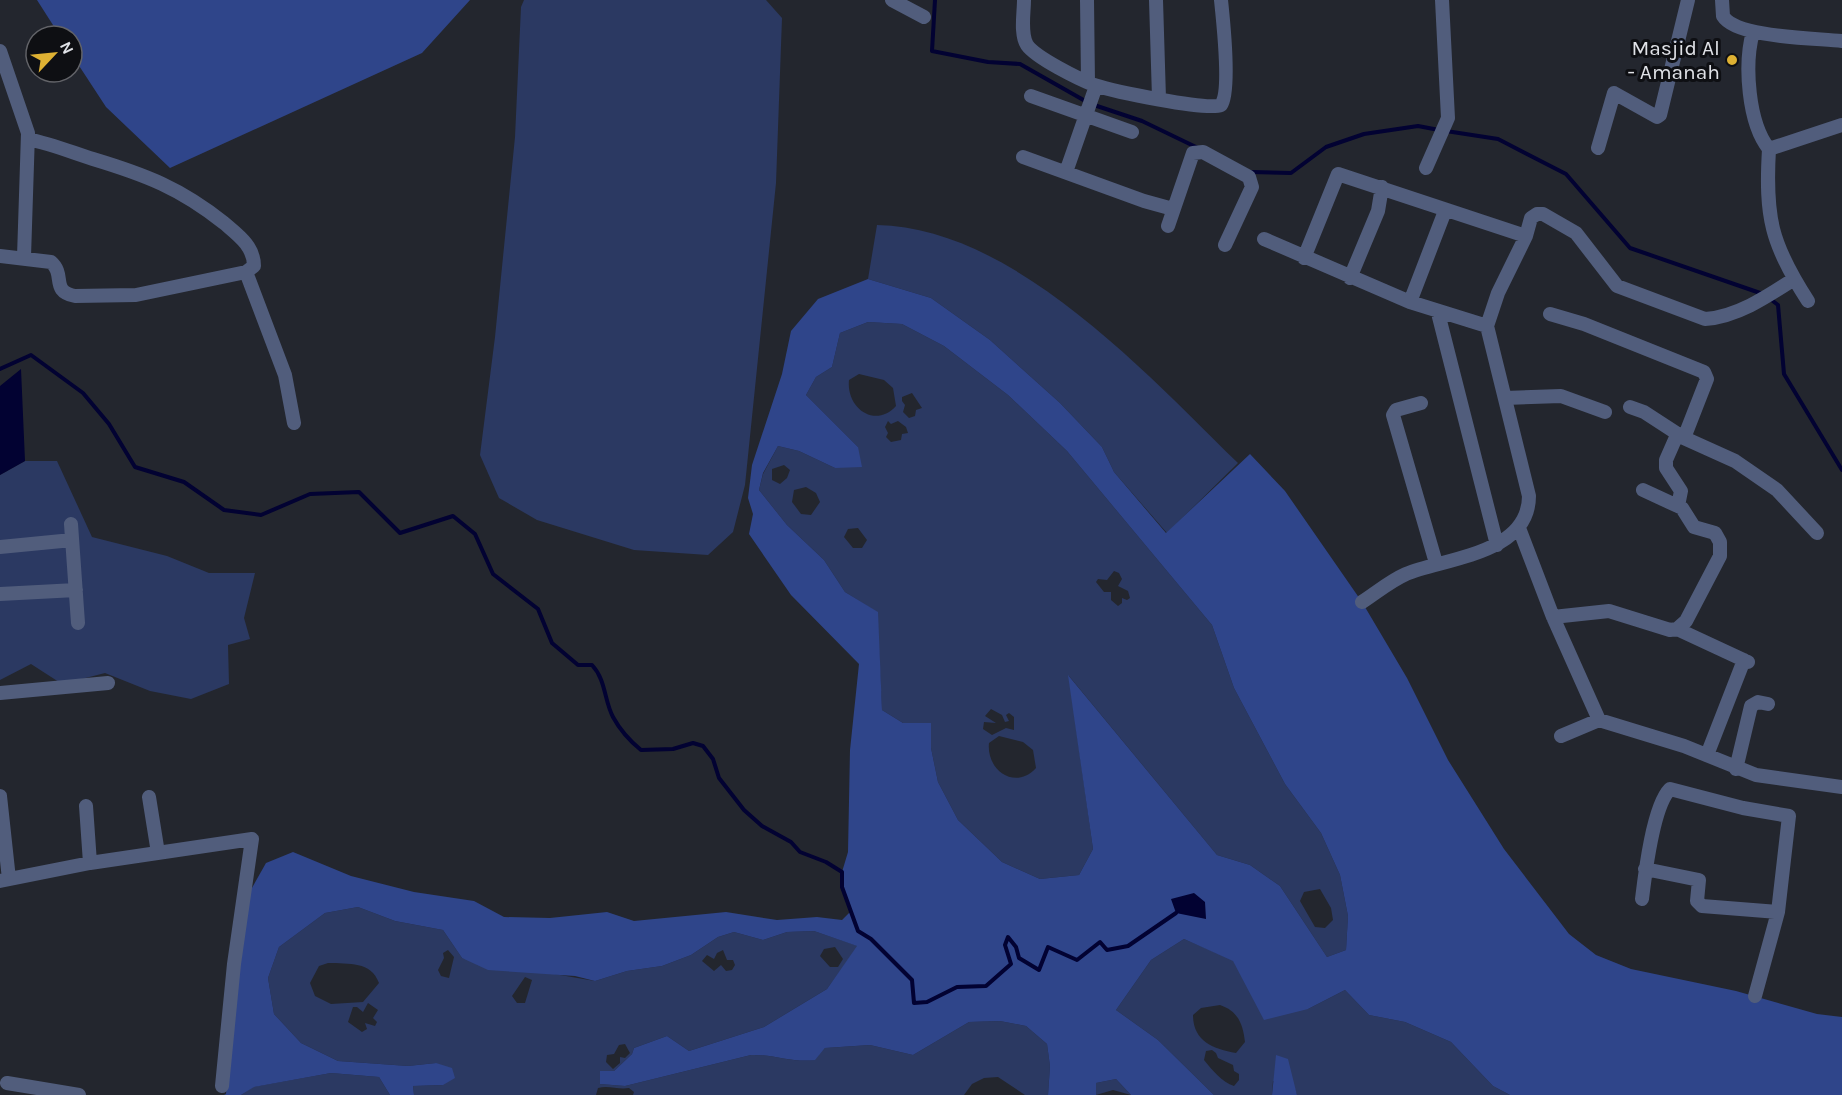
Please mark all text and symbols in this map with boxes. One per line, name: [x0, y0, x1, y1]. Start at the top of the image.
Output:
north arrow: [24, 24, 84, 84]
place label: Masjid Al - Amanah: [1628, 36, 1720, 84]
text: N: [56, 38, 78, 57]
marker: Masjid Al - Amanah: [1725, 53, 1739, 67]

